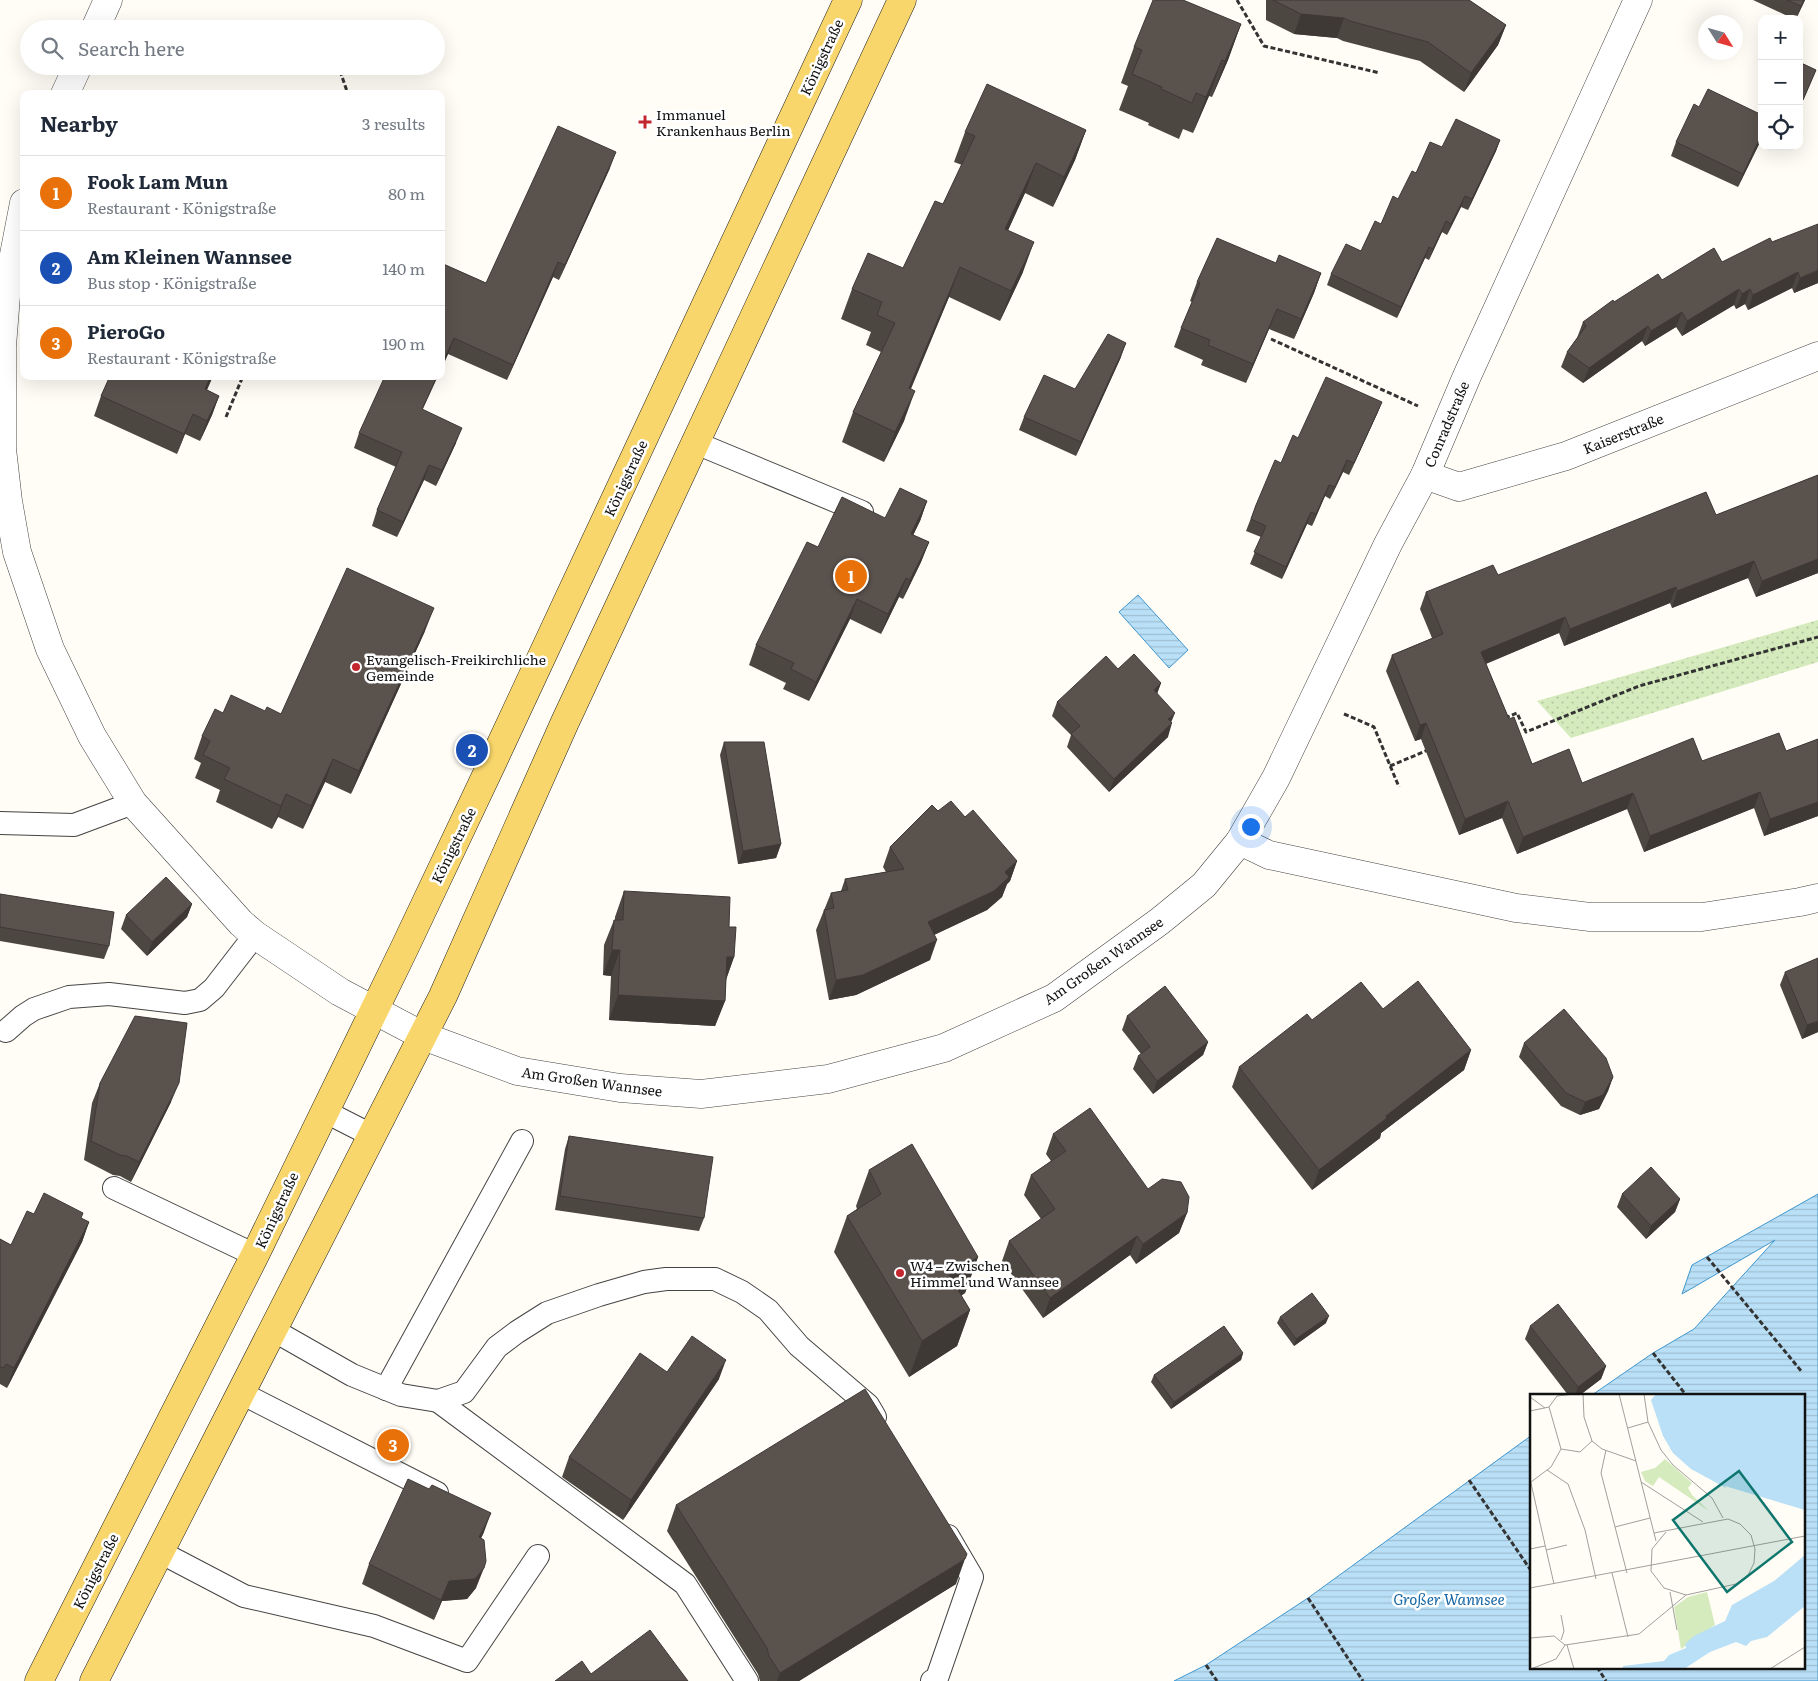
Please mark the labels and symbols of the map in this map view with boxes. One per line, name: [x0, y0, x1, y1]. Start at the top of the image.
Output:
street label: Königstraße: [795, 15, 847, 99]
north arrow: [1698, 15, 1743, 60]
place label: Immanuel Krankenhaus Berlin: [656, 104, 790, 140]
marker: Immanuel Krankenhaus Berlin: [638, 115, 652, 129]
street label: Conradstraße: [1419, 378, 1473, 470]
street label: Kaiserstraße: [1580, 408, 1666, 458]
street label: Königstraße: [599, 436, 651, 520]
pin: 1: [835, 557, 867, 595]
place label: Evangelisch-Freikirchliche Gemeinde: [366, 649, 546, 685]
marker: Evangelisch-Freikirchliche Gemeinde: [350, 661, 362, 673]
pin: 2: [456, 731, 488, 769]
street label: Königstraße: [426, 804, 480, 886]
your location: [1238, 814, 1264, 840]
street label: Am Großen Wannsee: [1039, 911, 1167, 1009]
street label: Am Großen Wannsee: [520, 1061, 664, 1101]
street label: Königstraße: [250, 1168, 302, 1252]
place label: W4 – Zwischen Himmel und Wannsee: [910, 1255, 1059, 1291]
marker: W4 – Zwischen Himmel und Wannsee: [894, 1267, 906, 1279]
inset map: [1530, 1394, 1806, 1668]
pin: 3: [377, 1426, 409, 1464]
street label: Königstraße: [67, 1530, 123, 1612]
water label: Großer Wannsee: [1393, 1587, 1505, 1610]

